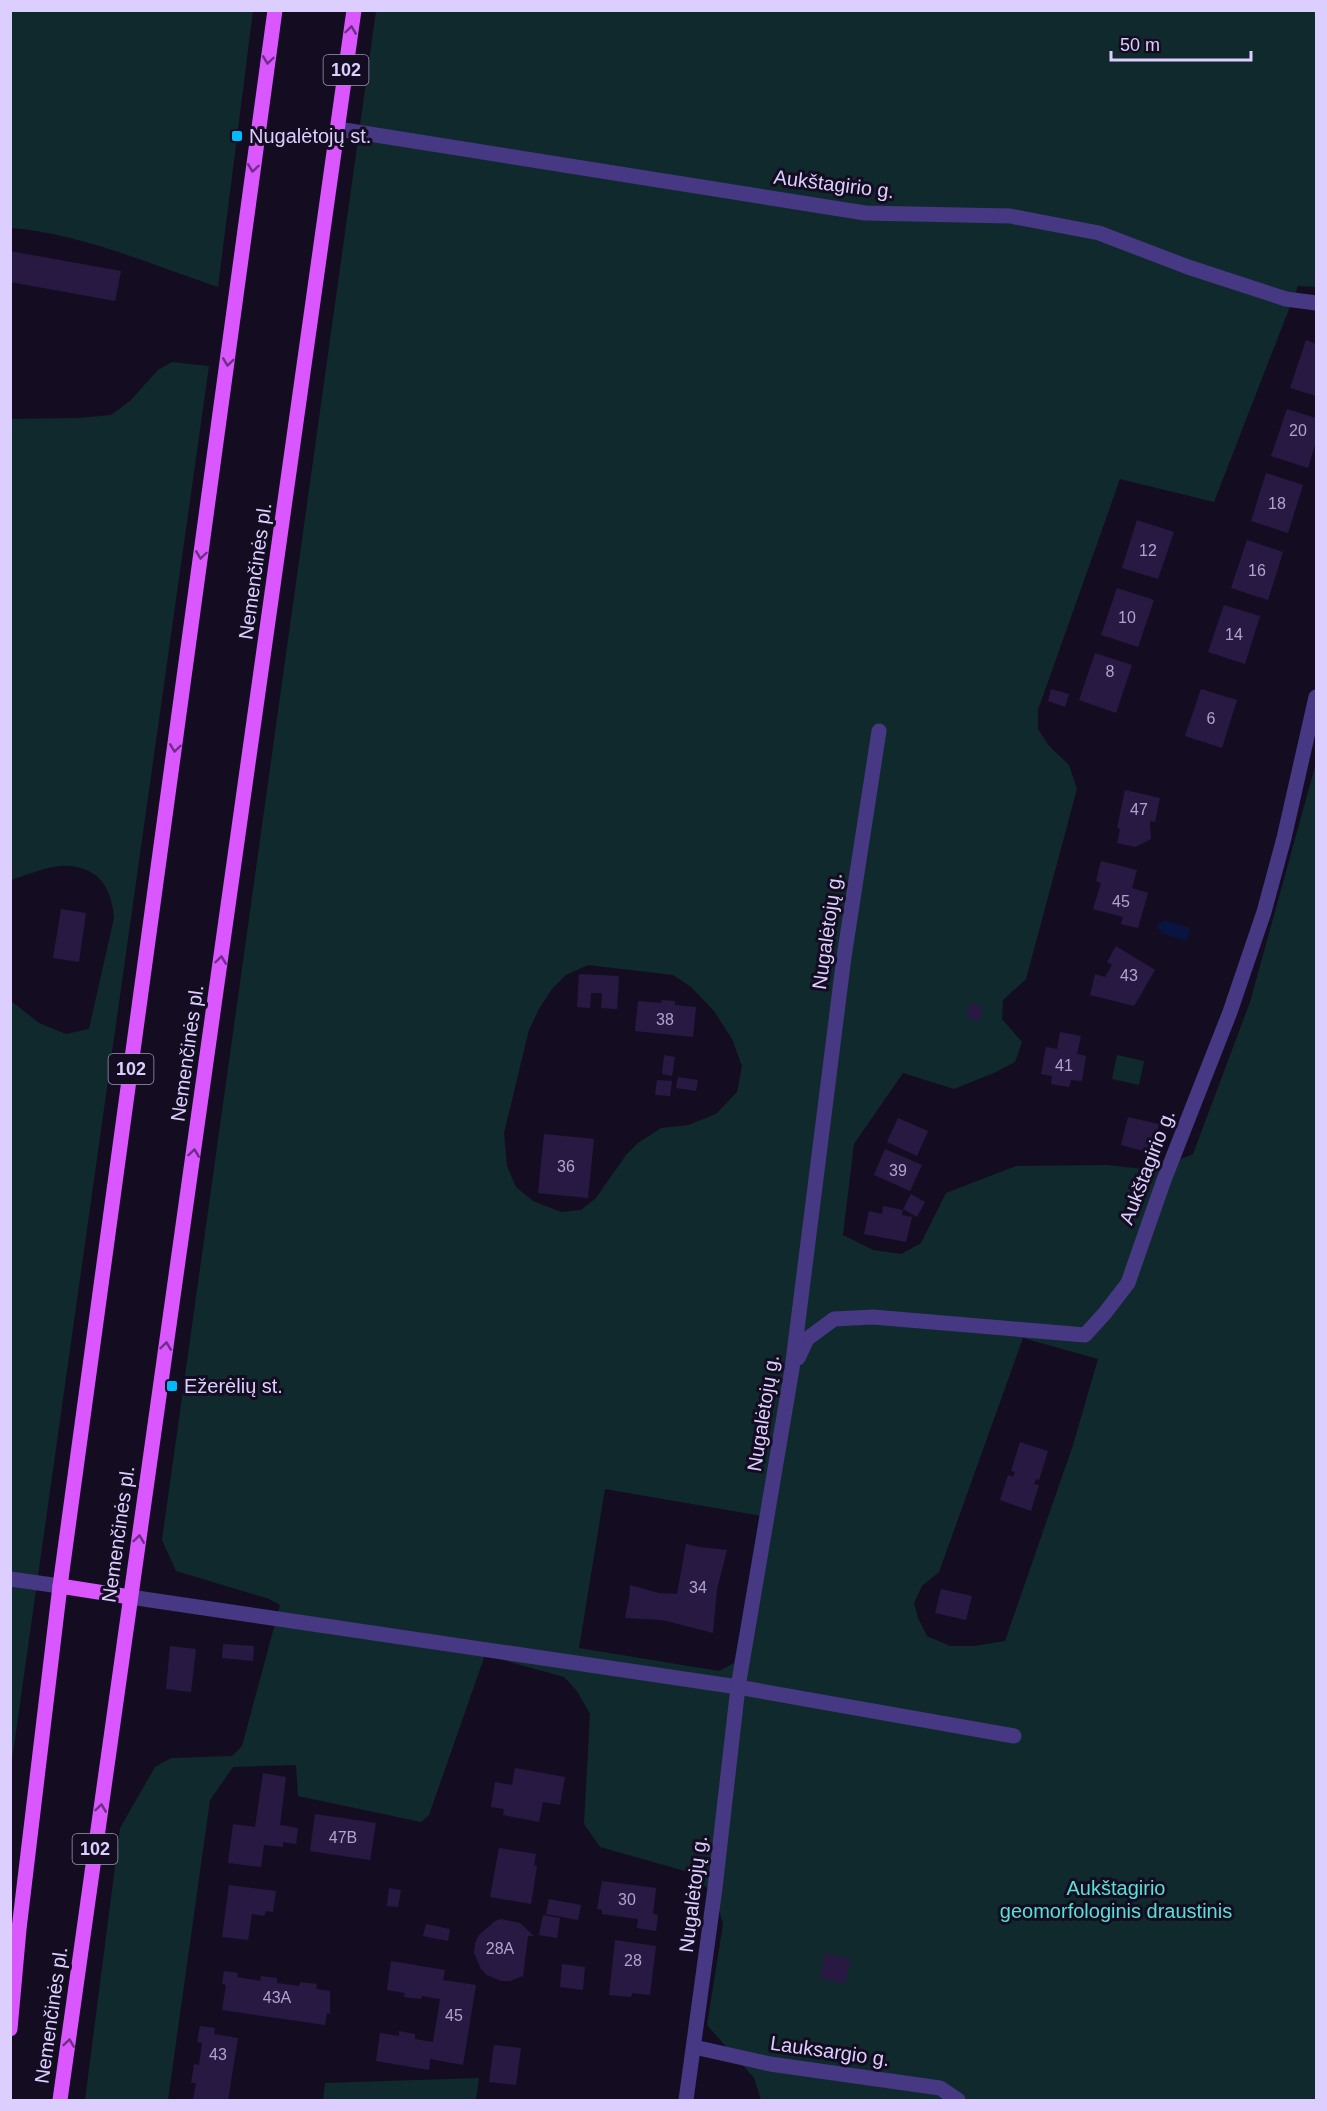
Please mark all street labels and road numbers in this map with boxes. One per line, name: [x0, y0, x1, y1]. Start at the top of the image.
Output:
road number: 102: [324, 55, 368, 85]
street label: Aukštagirio g.: [773, 166, 895, 202]
street label: Nemenčinės pl.: [235, 501, 275, 641]
street label: Nugalėtojų g.: [808, 871, 846, 991]
street label: Nemenčinės pl.: [167, 983, 207, 1123]
road number: 102: [108, 1054, 154, 1084]
street label: Aukštagirio g.: [1115, 1106, 1179, 1228]
street label: Nugalėtojų g.: [743, 1353, 783, 1473]
street label: Nemenčinės pl.: [98, 1464, 138, 1604]
road number: 102: [72, 1834, 118, 1864]
street label: Nugalėtojų g.: [675, 1834, 711, 1954]
street label: Nemenčinės pl.: [31, 1945, 71, 2085]
street label: Lauksargio g.: [769, 2032, 891, 2070]

